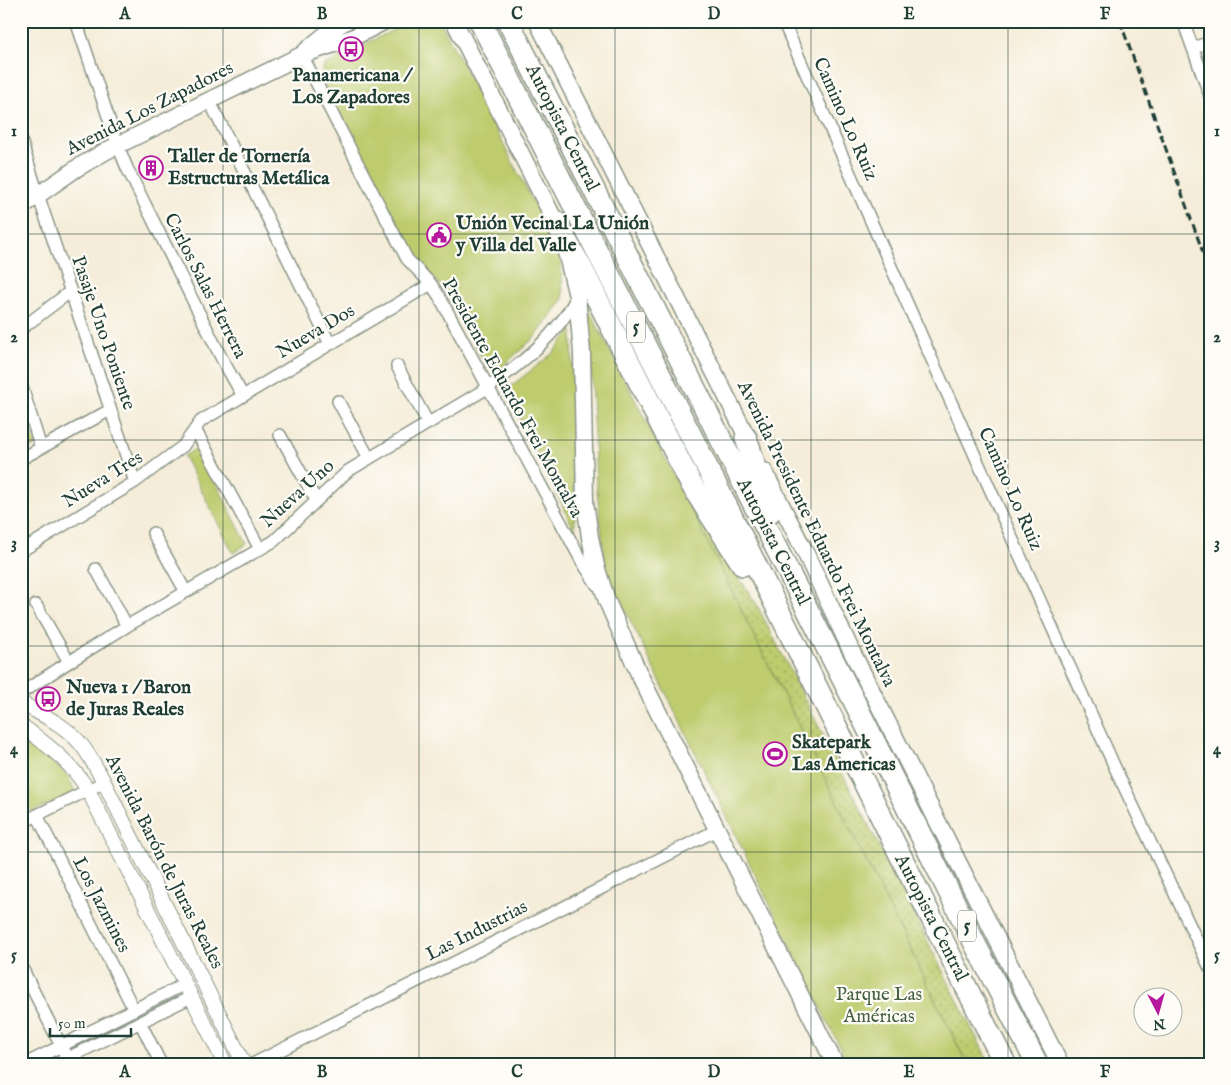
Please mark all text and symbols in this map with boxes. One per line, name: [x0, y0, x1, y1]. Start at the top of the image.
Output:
text: A: [119, 5, 132, 25]
text: B: [317, 5, 328, 25]
text: C: [511, 5, 523, 25]
text: D: [708, 5, 721, 25]
text: E: [903, 5, 915, 25]
text: F: [1100, 5, 1111, 25]
bus stop icon: Panamericana / Los Zapadores: [338, 36, 364, 62]
street label: Camino Lo Ruiz: [807, 54, 883, 184]
street label: Avenida Los Zapadores: [61, 56, 238, 162]
street label: Autopista Central: [519, 59, 605, 196]
place label: Panamericana / Los Zapadores: [292, 64, 414, 110]
text: 1: [11, 122, 17, 142]
text: 1: [1214, 122, 1220, 142]
place label: Taller de Tornería Estructuras Metálica: [167, 145, 330, 191]
building icon: Taller de Tornería Estructuras Metálica: [138, 155, 164, 181]
street label: Carlos Salas Herrera: [158, 209, 252, 363]
place label: Unión Vecinal La Unión y Villa del Valle: [455, 212, 649, 258]
public building icon: Unión Vecinal La Unión y Villa del Valle: [426, 222, 452, 248]
street label: Pasaje Uno Poniente: [65, 253, 141, 413]
street label: Presidente Eduardo Frei Montalva: [436, 274, 588, 523]
street label: Nueva Dos: [272, 299, 360, 365]
road number: 5: [627, 312, 645, 342]
text: 2: [10, 328, 18, 348]
text: 2: [1213, 328, 1221, 348]
street label: Avenida Presidente Eduardo Frei Montalva: [731, 376, 901, 692]
street label: Camino Lo Ruiz: [972, 424, 1048, 554]
street label: Nueva Tres: [58, 446, 148, 514]
street label: Nueva Uno: [256, 455, 340, 533]
street label: Autopista Central: [730, 473, 816, 610]
text: 3: [11, 534, 17, 554]
text: 3: [1214, 534, 1220, 554]
place label: Nueva 1 / Baron de Juras Reales: [65, 676, 191, 722]
bus stop icon: Nueva 1 / Baron de Juras Reales: [35, 686, 61, 712]
place label: Skatepark Las Americas: [792, 731, 896, 777]
text: 4: [10, 740, 19, 760]
text: 4: [1213, 740, 1222, 760]
sports icon: Skatepark Las Americas: [762, 741, 788, 767]
street label: Avenida Barón de Juras Reales: [99, 750, 229, 973]
street label: Autopista Central: [888, 849, 974, 986]
street label: Los Jazmines: [67, 853, 135, 957]
street label: Las Industrias: [422, 895, 532, 967]
road number: 5: [958, 910, 976, 941]
text: 5: [11, 946, 17, 966]
text: 5: [1214, 946, 1220, 966]
park label: Parque Las Américas: [836, 983, 922, 1029]
north arrow: [1134, 988, 1184, 1038]
scale bar: [50, 1005, 131, 1037]
text: 50 m: [58, 1014, 86, 1033]
text: N: [1152, 1014, 1167, 1034]
text: A: [119, 1063, 132, 1083]
text: B: [317, 1063, 328, 1083]
text: C: [511, 1063, 523, 1083]
text: D: [708, 1063, 721, 1083]
text: E: [903, 1063, 915, 1083]
text: F: [1100, 1063, 1111, 1083]

